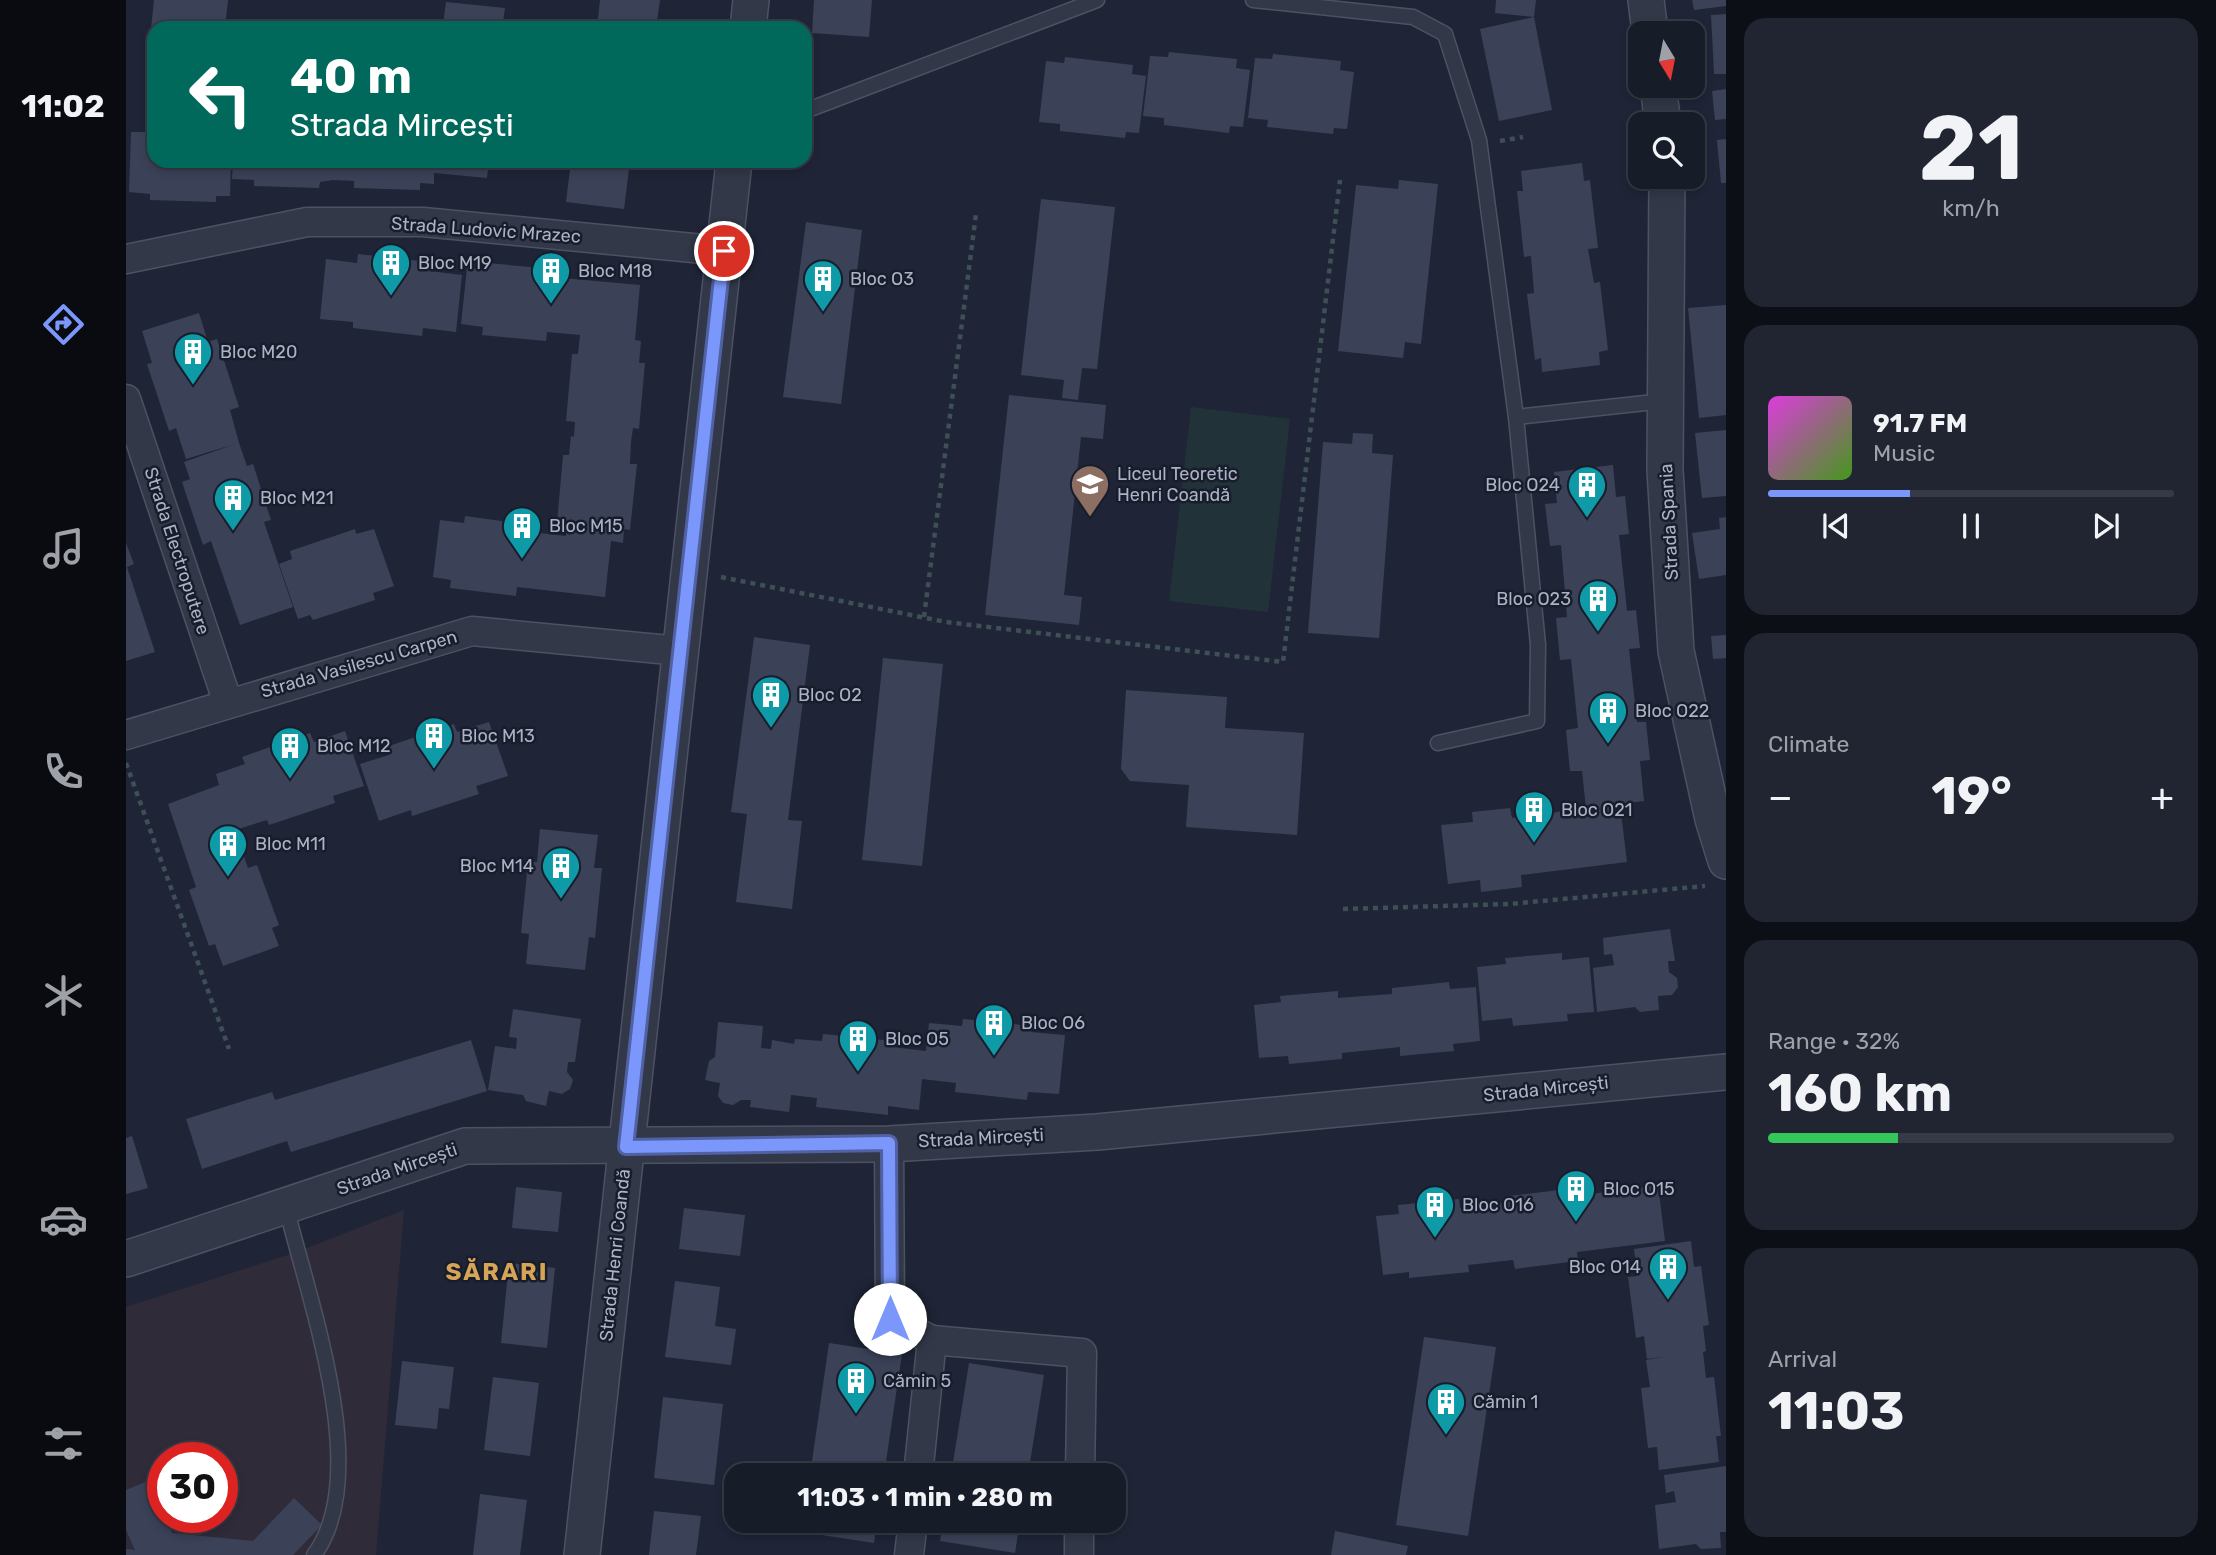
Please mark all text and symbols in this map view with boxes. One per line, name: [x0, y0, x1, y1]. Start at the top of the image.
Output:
north arrow: [1628, 21, 1704, 98]
map controls: [1628, 21, 1705, 189]
text: 40 m: [290, 47, 412, 105]
icon: left: [175, 49, 266, 140]
text: 11:02: [21, 87, 105, 125]
text: 21: [1919, 94, 2023, 202]
text: Strada Mircești: [290, 106, 514, 144]
button: search: [1628, 112, 1705, 189]
text: km/h: [1942, 194, 2000, 222]
street label: Strada Ludovic Mrazec: [390, 212, 582, 248]
pin: [694, 221, 754, 281]
icon: arrive: [705, 232, 743, 270]
building icon: Bloc M19: [370, 242, 412, 297]
building icon: Bloc M18: [530, 250, 572, 305]
place label: Bloc M19: [418, 252, 492, 274]
building icon: Bloc O3: [802, 258, 844, 313]
place label: Bloc M18: [578, 260, 653, 282]
place label: Bloc O3: [850, 268, 914, 290]
icon: directions: [39, 300, 88, 349]
building icon: Bloc M20: [172, 331, 214, 386]
place label: Bloc M20: [220, 341, 297, 363]
text: 91.7 FM: [1873, 408, 1967, 439]
text: Music: [1873, 439, 1935, 467]
school or university icon: Liceul Teoretic Henri Coandă: [1069, 463, 1111, 518]
place label: Liceul Teoretic Henri Coandă: [1117, 463, 1238, 506]
street label: Strada Spania: [1655, 463, 1683, 581]
building icon: Bloc O24: [1566, 464, 1608, 519]
street label: Strada Electroputere: [140, 465, 214, 637]
place label: Bloc O24: [1485, 474, 1560, 496]
building icon: Bloc M21: [212, 477, 254, 532]
place label: Bloc M21: [260, 487, 334, 509]
building icon: Bloc M15: [501, 505, 543, 560]
icon: previous: [1817, 507, 1855, 545]
icon: pause: [1952, 507, 1990, 545]
icon: next: [2087, 507, 2125, 545]
place label: Bloc M15: [549, 515, 623, 537]
icon: music: [39, 524, 88, 573]
building icon: Bloc O23: [1577, 578, 1619, 633]
place label: Bloc O23: [1496, 588, 1571, 610]
street label: Strada Vasilescu Carpen: [258, 625, 460, 703]
building icon: Bloc O2: [750, 674, 792, 729]
place label: Bloc O2: [798, 684, 862, 706]
building icon: Bloc O22: [1587, 690, 1629, 745]
place label: Bloc O22: [1635, 700, 1709, 722]
building icon: Bloc M13: [413, 715, 455, 770]
building icon: Bloc M12: [269, 725, 311, 780]
place label: Bloc M13: [461, 725, 535, 747]
text: Climate: [1768, 730, 1849, 758]
place label: Bloc M12: [317, 735, 391, 757]
icon: phone: [39, 747, 88, 796]
text: 19°: [1931, 765, 2012, 827]
text: −: [1768, 774, 1793, 820]
text: +: [2150, 774, 2174, 820]
building icon: Bloc O21: [1513, 789, 1555, 844]
place label: Bloc O21: [1561, 799, 1633, 821]
building icon: Bloc M11: [207, 823, 249, 878]
place label: Bloc M11: [255, 833, 326, 855]
building icon: Bloc M14: [540, 845, 582, 900]
place label: Bloc M14: [460, 855, 534, 877]
icon: climate: [39, 971, 88, 1020]
building icon: Bloc O6: [973, 1002, 1015, 1057]
place label: Bloc O6: [1021, 1012, 1085, 1034]
building icon: Bloc O5: [837, 1018, 879, 1073]
text: Range · 32%: [1768, 1027, 1900, 1055]
place label: Bloc O5: [885, 1028, 949, 1050]
text: 160 km: [1768, 1062, 1952, 1124]
street label: Strada Mircești: [1482, 1071, 1610, 1107]
street label: Strada Mircești: [918, 1124, 1044, 1152]
street label: Strada Mircești: [334, 1138, 460, 1200]
street label: Strada Henri Coandă: [595, 1168, 635, 1342]
building icon: Bloc O15: [1555, 1168, 1597, 1223]
place label: Bloc O15: [1603, 1178, 1675, 1200]
building icon: Bloc O16: [1414, 1184, 1456, 1239]
place label: Bloc O16: [1462, 1194, 1534, 1216]
icon: car: [39, 1195, 88, 1244]
building icon: Bloc O14: [1647, 1246, 1689, 1301]
place label: Bloc O14: [1569, 1256, 1641, 1278]
district label: SĂRARI: [446, 1258, 548, 1286]
position arrow: [853, 1282, 927, 1356]
text: Arrival: [1768, 1345, 1837, 1373]
building icon: Cămin 5: [835, 1360, 877, 1415]
place label: Cămin 5: [883, 1370, 951, 1392]
text: 11:03: [1768, 1380, 1905, 1442]
building icon: Cămin 1: [1425, 1381, 1467, 1436]
place label: Cămin 1: [1473, 1391, 1538, 1413]
icon: filters: [39, 1419, 88, 1468]
speed limit sign: 30: [147, 1442, 238, 1533]
text: 11:03 · 1 min · 280 m: [797, 1482, 1053, 1513]

